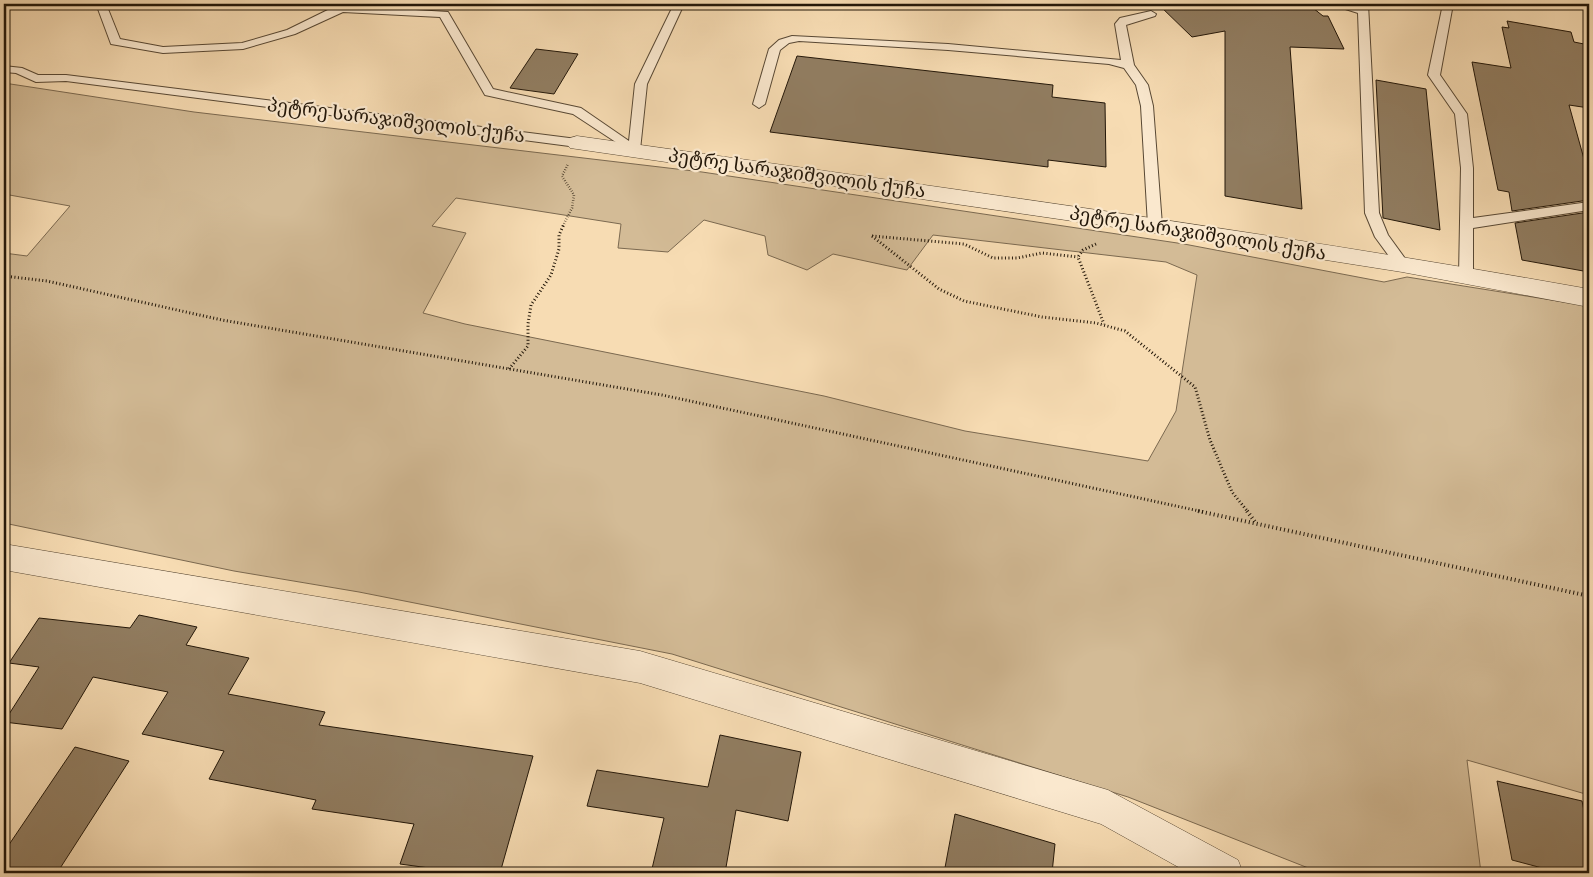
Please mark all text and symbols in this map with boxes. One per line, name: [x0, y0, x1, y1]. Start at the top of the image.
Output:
street label: პეტრე სარაჯიშვილის ქუჩა: [266, 92, 526, 148]
street label: პეტრე სარაჯიშვილის ქუჩა: [667, 143, 927, 203]
street label: პეტრე სარაჯიშვილის ქუჩა: [1068, 200, 1328, 266]

